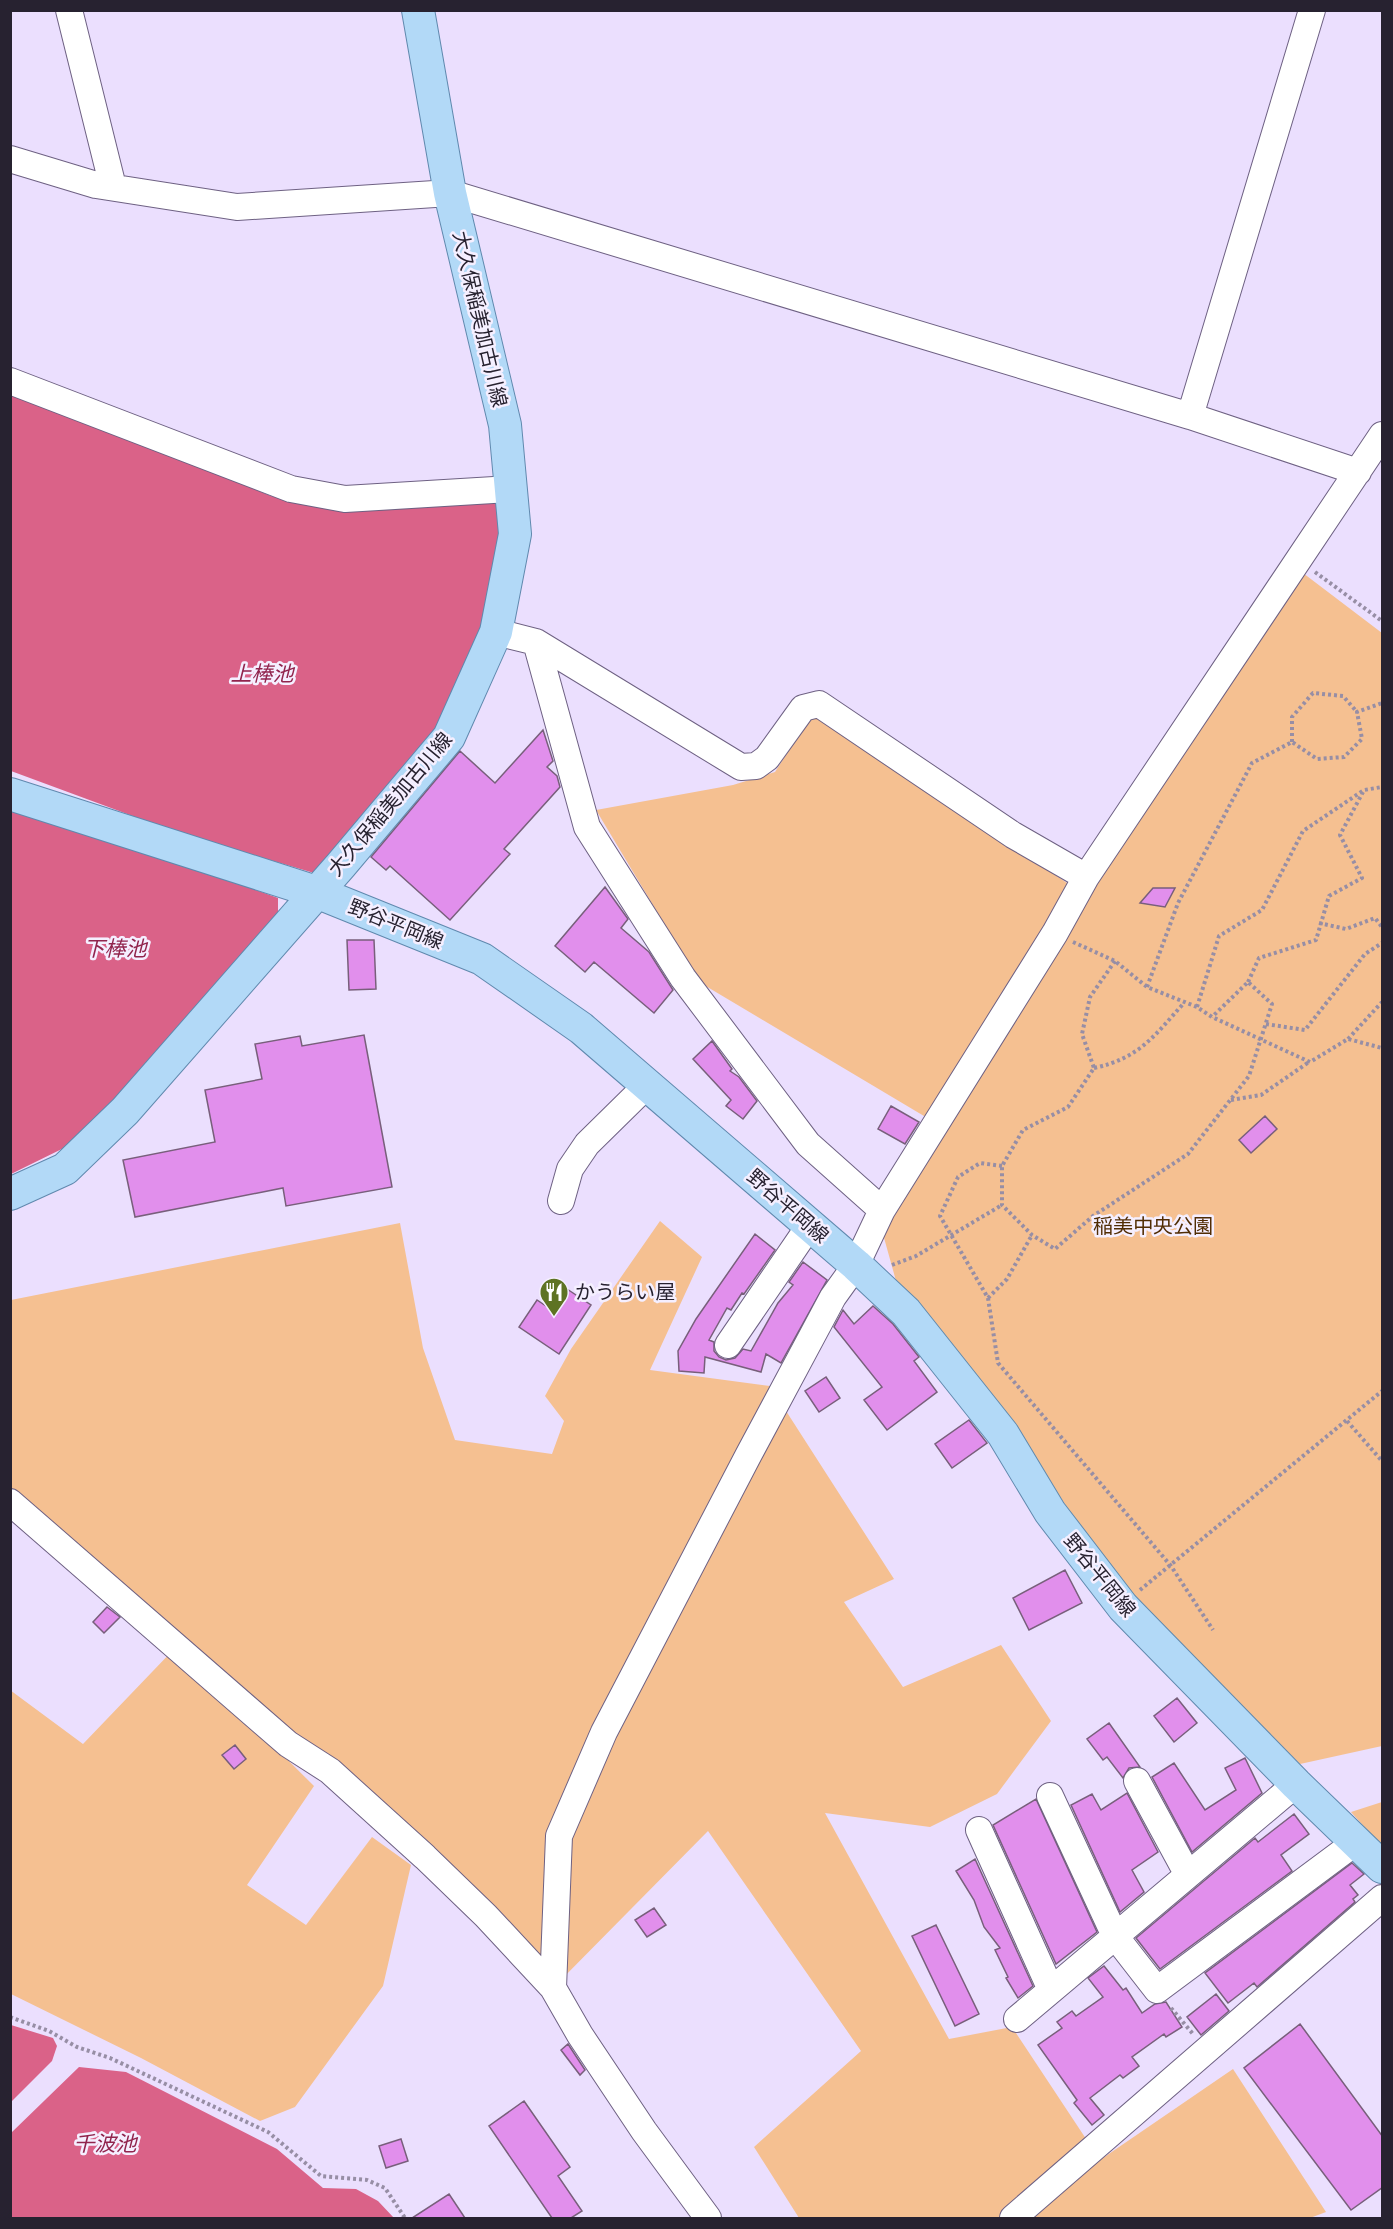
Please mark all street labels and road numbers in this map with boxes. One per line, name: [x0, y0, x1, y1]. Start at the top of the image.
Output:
street label: 大久保稲美加古川線: [447, 229, 511, 410]
street label: 大久保稲美加古川線: [324, 728, 458, 881]
street label: 野谷平岡線: [345, 895, 446, 955]
street label: 野谷平岡線: [742, 1165, 833, 1249]
street label: 野谷平岡線: [1058, 1529, 1140, 1622]

